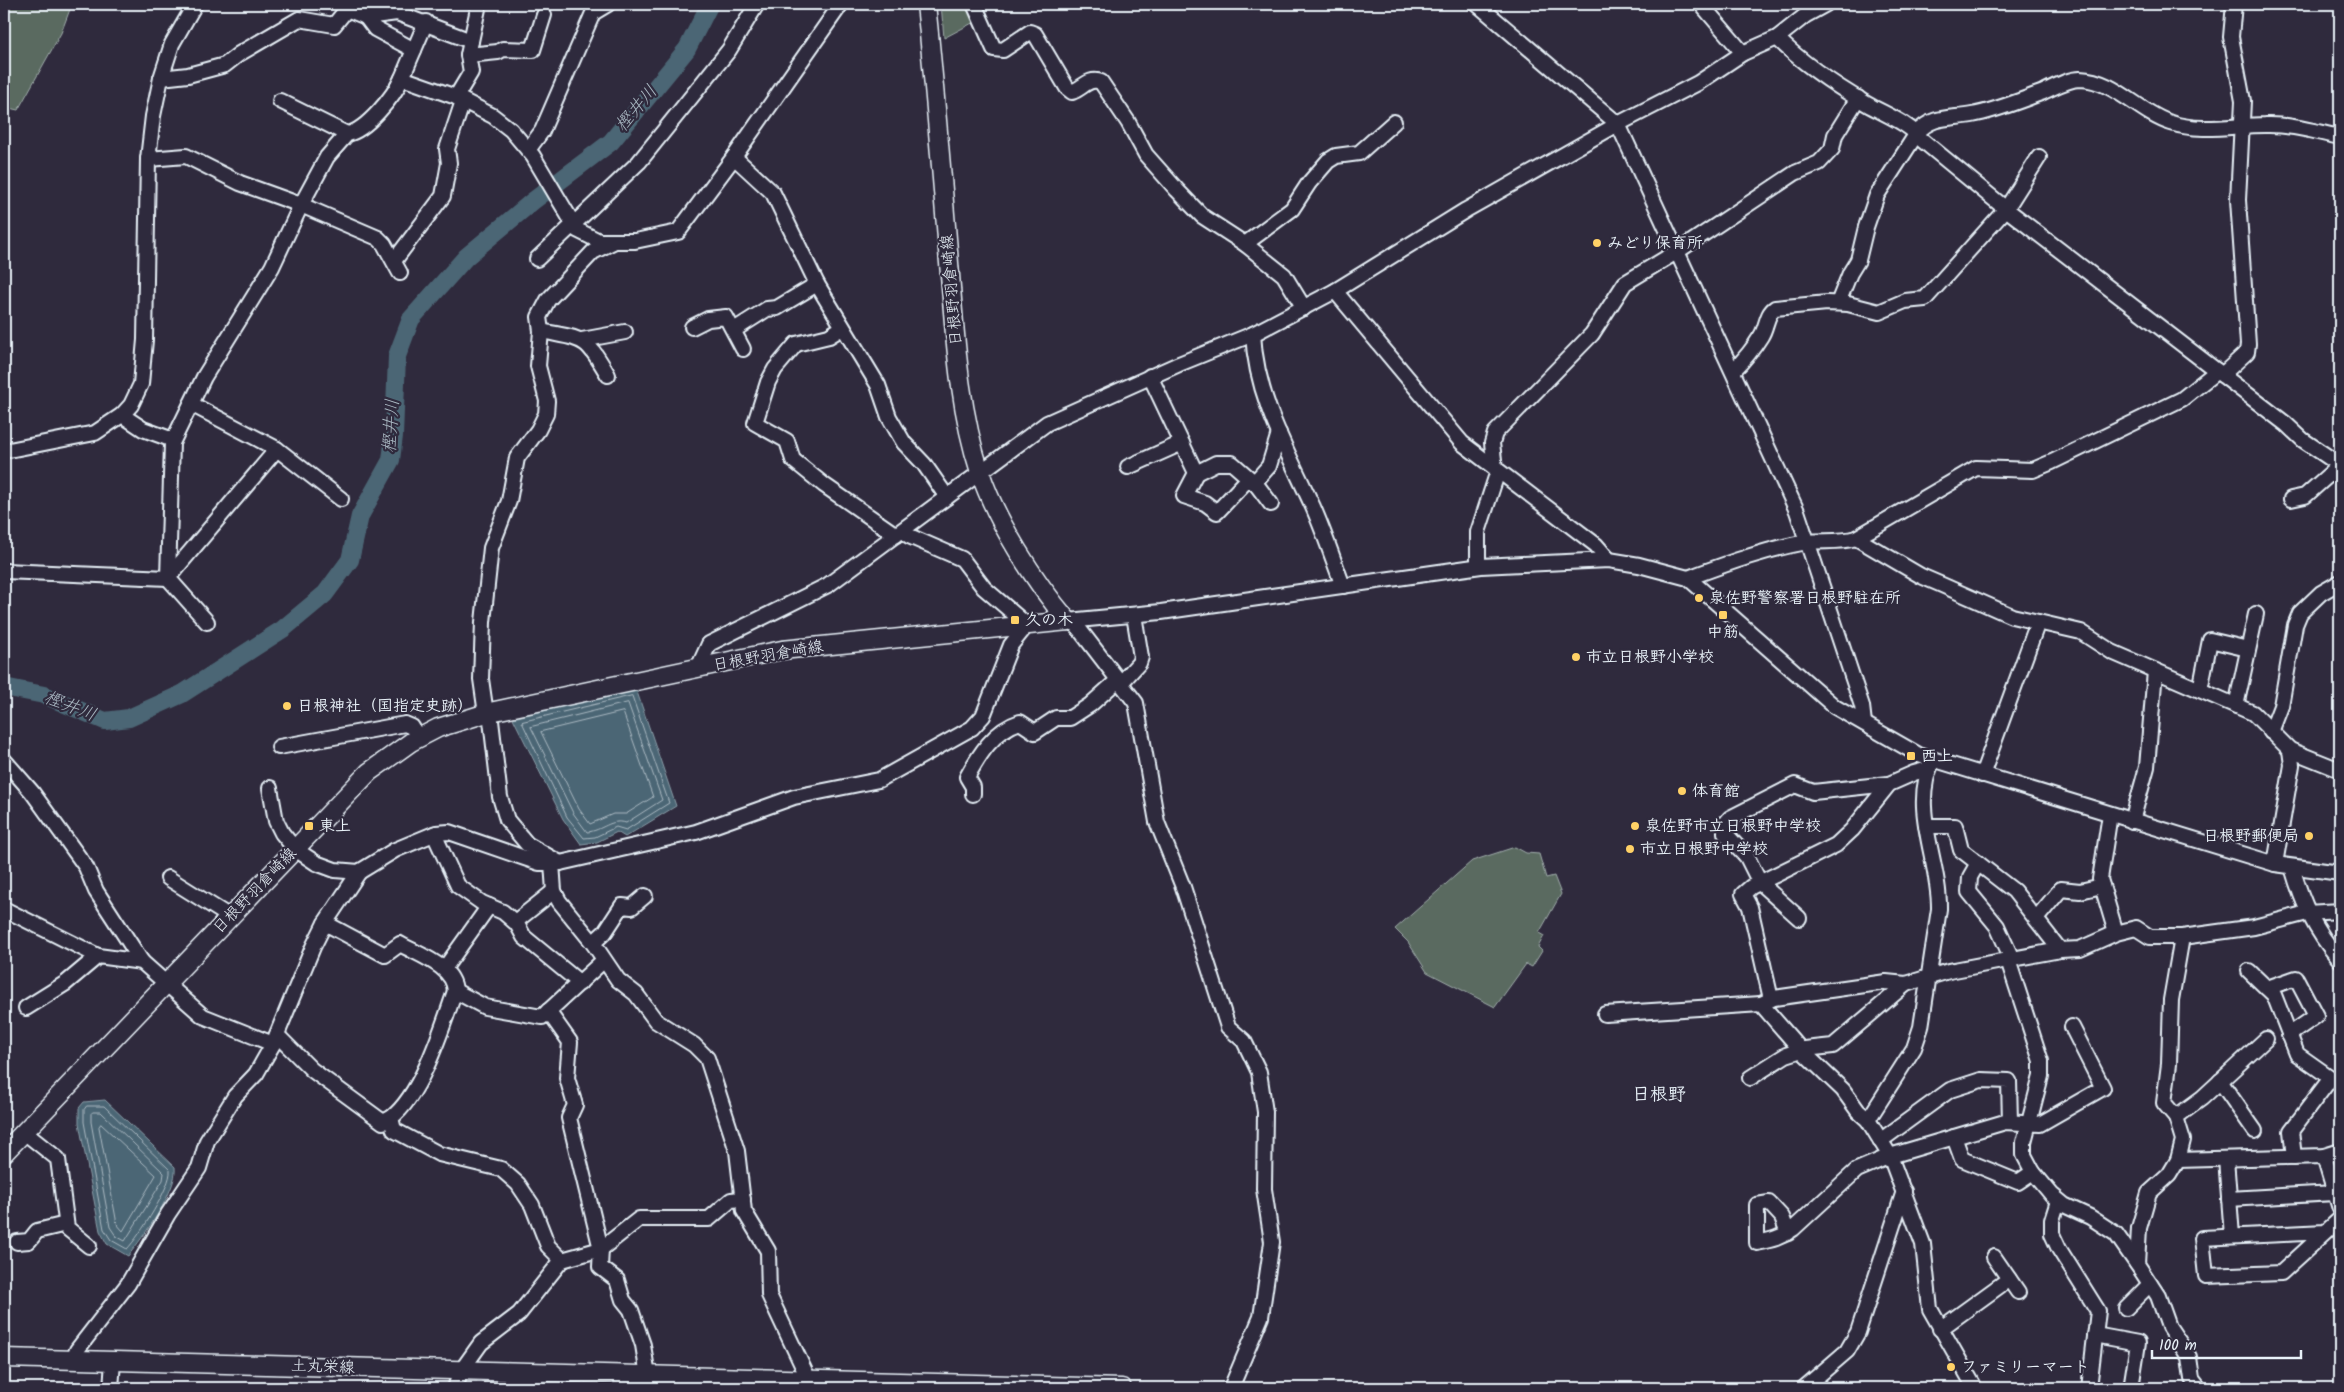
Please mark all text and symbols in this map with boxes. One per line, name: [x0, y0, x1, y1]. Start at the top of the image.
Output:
water label: 樫井川: [609, 79, 665, 139]
place label: みどり保育所: [1607, 231, 1703, 256]
street label: 日根野羽倉崎線: [935, 233, 969, 347]
marker: みどり保育所: [1591, 237, 1603, 249]
water label: 樫井川: [376, 398, 408, 454]
place label: 泉佐野警察署日根野駐在所: [1709, 586, 1901, 611]
marker: 泉佐野警察署日根野駐在所: [1693, 592, 1705, 604]
place label: 久の木: [1025, 608, 1073, 633]
marker: 中筋: [1717, 609, 1729, 621]
marker: 久の木: [1009, 614, 1021, 626]
place label: 中筋: [1707, 620, 1739, 645]
street label: 日根野羽倉崎線: [711, 634, 825, 678]
place label: 市立日根野小学校: [1586, 645, 1714, 670]
marker: 市立日根野小学校: [1570, 651, 1582, 663]
water label: 樫井川: [40, 684, 100, 730]
place label: 日根神社（国指定史跡）: [297, 694, 473, 719]
marker: 日根神社（国指定史跡）: [281, 700, 293, 712]
place label: 西上: [1921, 744, 1953, 769]
marker: 西上: [1905, 750, 1917, 762]
place label: 体育館: [1692, 779, 1740, 804]
marker: 体育館: [1676, 785, 1688, 797]
place label: 東上: [319, 814, 351, 839]
place label: 泉佐野市立日根野中学校: [1645, 814, 1821, 839]
marker: 東上: [303, 820, 315, 832]
marker: 泉佐野市立日根野中学校: [1629, 820, 1641, 832]
place label: 日根野郵便局: [2203, 824, 2299, 849]
marker: 日根野郵便局: [2303, 830, 2315, 842]
place label: 市立日根野中学校: [1640, 837, 1768, 862]
street label: 日根野羽倉崎線: [207, 842, 303, 940]
marker: 市立日根野中学校: [1624, 843, 1636, 855]
district label: 日根野: [1632, 1081, 1686, 1110]
scale bar: [2152, 1327, 2300, 1359]
text: 100 m: [2159, 1334, 2197, 1358]
street label: 土丸栄線: [291, 1353, 355, 1381]
place label: ファミリーマート: [1961, 1355, 2090, 1380]
marker: ファミリーマート: [1945, 1361, 1957, 1373]

